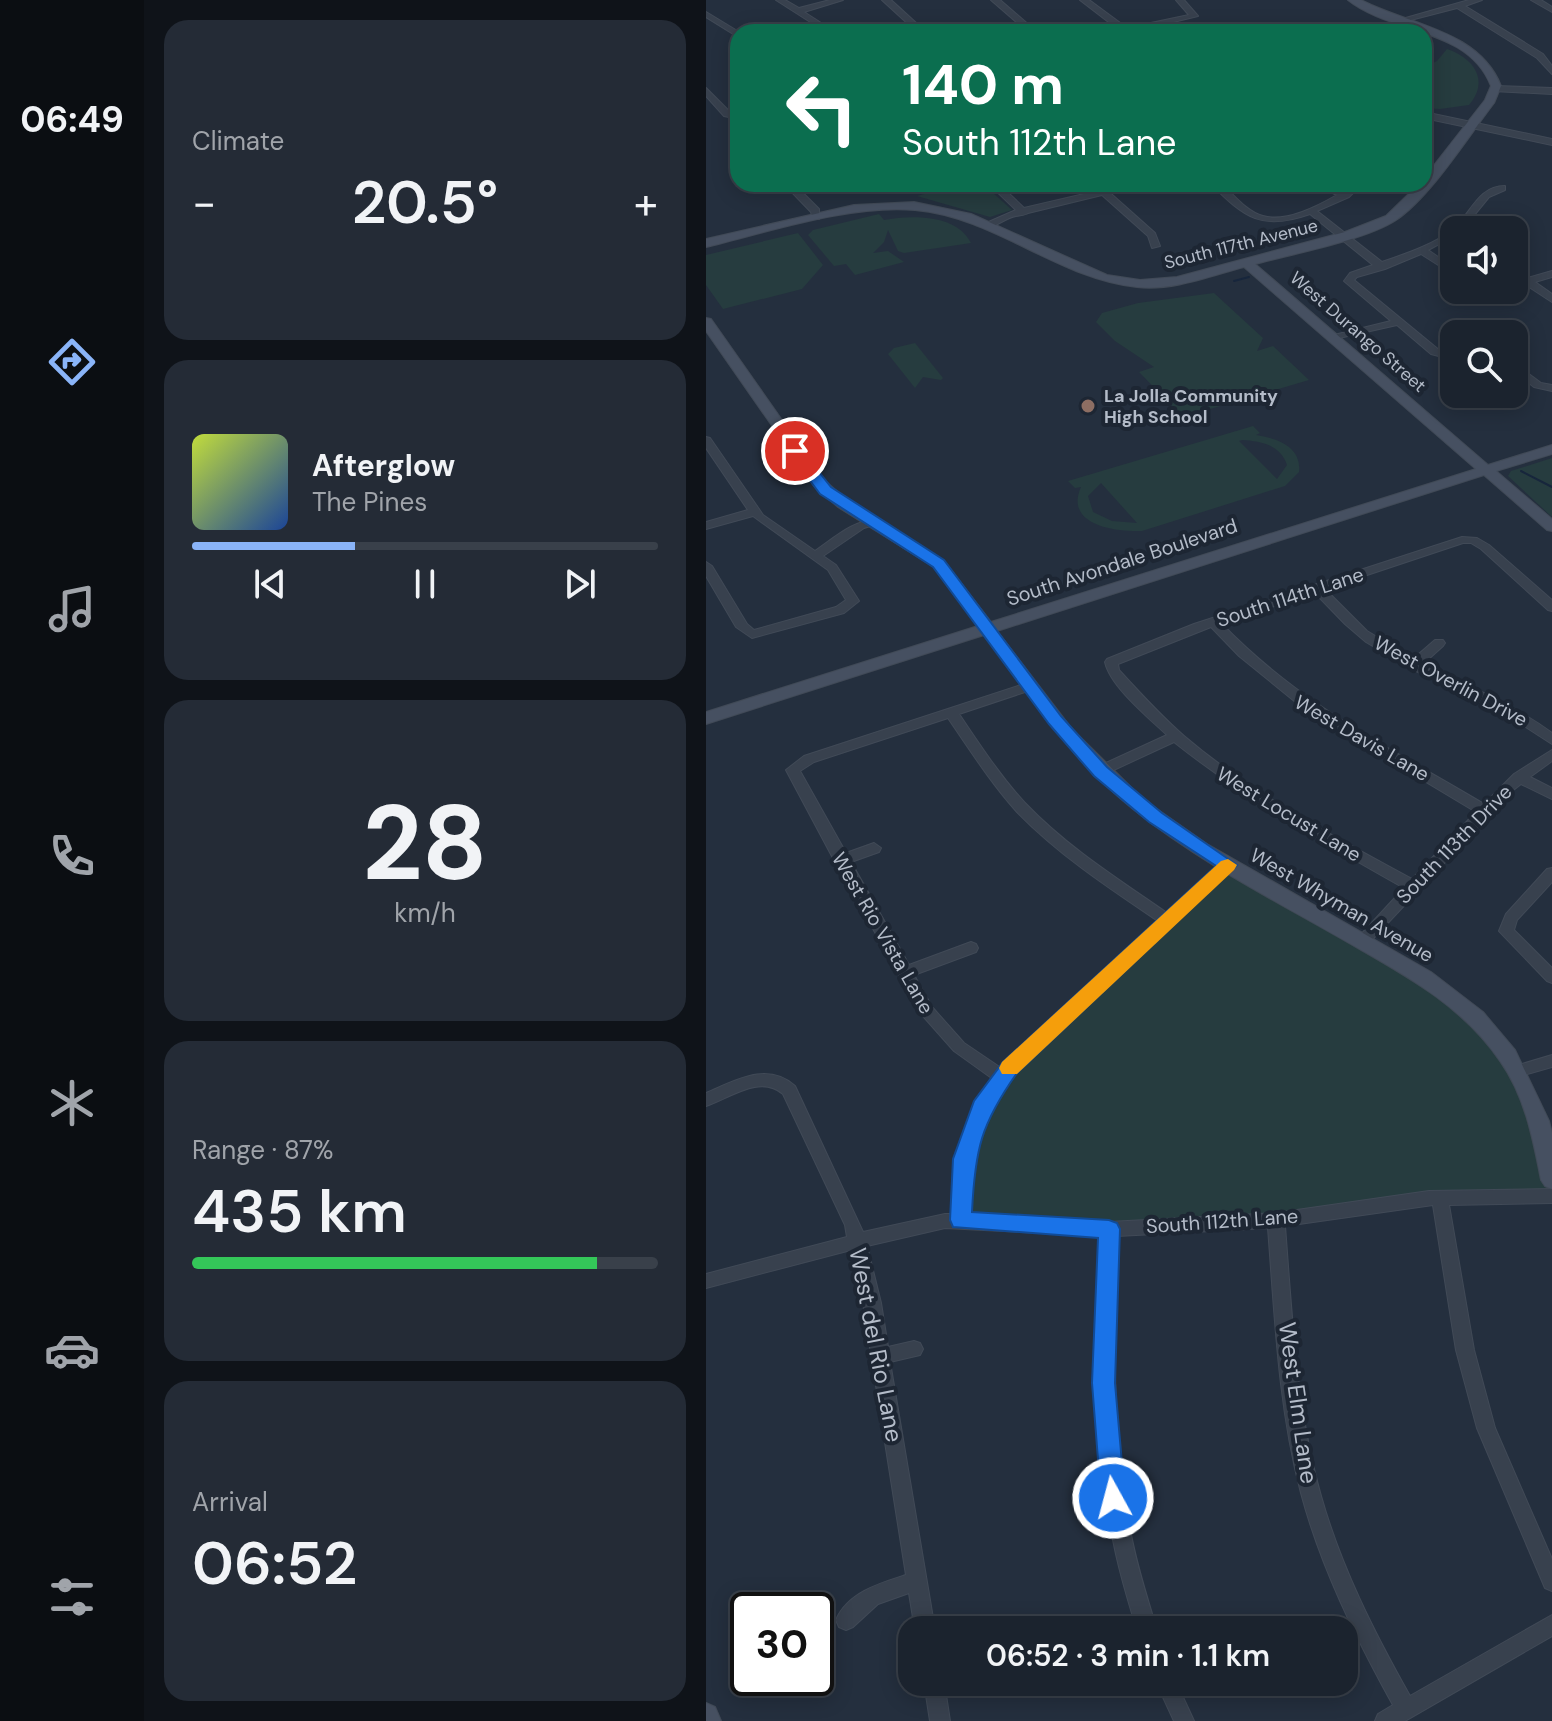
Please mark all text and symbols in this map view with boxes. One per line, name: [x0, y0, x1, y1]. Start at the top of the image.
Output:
text: 140 m: [902, 48, 1064, 121]
icon: left: [770, 56, 874, 160]
text: 06:49: [20, 96, 124, 143]
text: South 112th Lane: [902, 119, 1177, 166]
text: Climate: [192, 124, 284, 158]
text: 20.5°: [352, 163, 498, 242]
text: −: [192, 174, 216, 232]
text: +: [634, 174, 658, 232]
street label: South 117th Avenue: [1162, 213, 1320, 275]
map controls: [1440, 216, 1528, 408]
button: sound: [1440, 216, 1528, 304]
street label: West Durango Street: [1285, 266, 1431, 398]
button: search: [1440, 320, 1528, 408]
icon: directions: [44, 334, 100, 390]
place label: La Jolla Community High School: [1104, 384, 1278, 429]
marker: La Jolla Community High School: [1079, 397, 1097, 415]
pin: [761, 417, 829, 485]
icon: arrive: [773, 429, 817, 473]
text: Afterglow: [312, 446, 455, 485]
text: The Pines: [312, 485, 427, 519]
street label: South Avondale Boulevard: [1003, 512, 1241, 612]
street label: South 114th Lane: [1213, 561, 1367, 633]
icon: previous: [248, 562, 292, 606]
icon: pause: [403, 562, 447, 606]
icon: next: [558, 562, 602, 606]
icon: music: [44, 581, 100, 637]
street label: West Overlin Drive: [1370, 630, 1532, 732]
street label: West Davis Lane: [1290, 689, 1434, 787]
street label: West Locust Lane: [1212, 761, 1366, 867]
text: 28: [362, 776, 488, 911]
street label: South 113th Drive: [1390, 779, 1518, 909]
icon: phone: [44, 828, 100, 884]
street label: West Whyman Avenue: [1246, 842, 1438, 968]
street label: West Rio Vista Lane: [826, 848, 940, 1018]
text: km/h: [394, 896, 456, 930]
icon: climate: [44, 1075, 100, 1131]
text: Range · 87%: [192, 1133, 333, 1167]
text: 435 km: [192, 1172, 407, 1251]
street label: South 112th Lane: [1145, 1203, 1299, 1239]
street label: West del Rio Lane: [842, 1245, 911, 1445]
street label: West Elm Lane: [1272, 1320, 1325, 1486]
icon: car: [44, 1322, 100, 1378]
position arrow: [1071, 1456, 1155, 1540]
text: Arrival: [192, 1485, 268, 1519]
text: 06:52: [192, 1524, 357, 1603]
icon: filters: [44, 1569, 100, 1625]
speed limit sign: 30: [730, 1592, 834, 1696]
text: 06:52 · 3 min · 1.1 km: [986, 1636, 1270, 1675]

